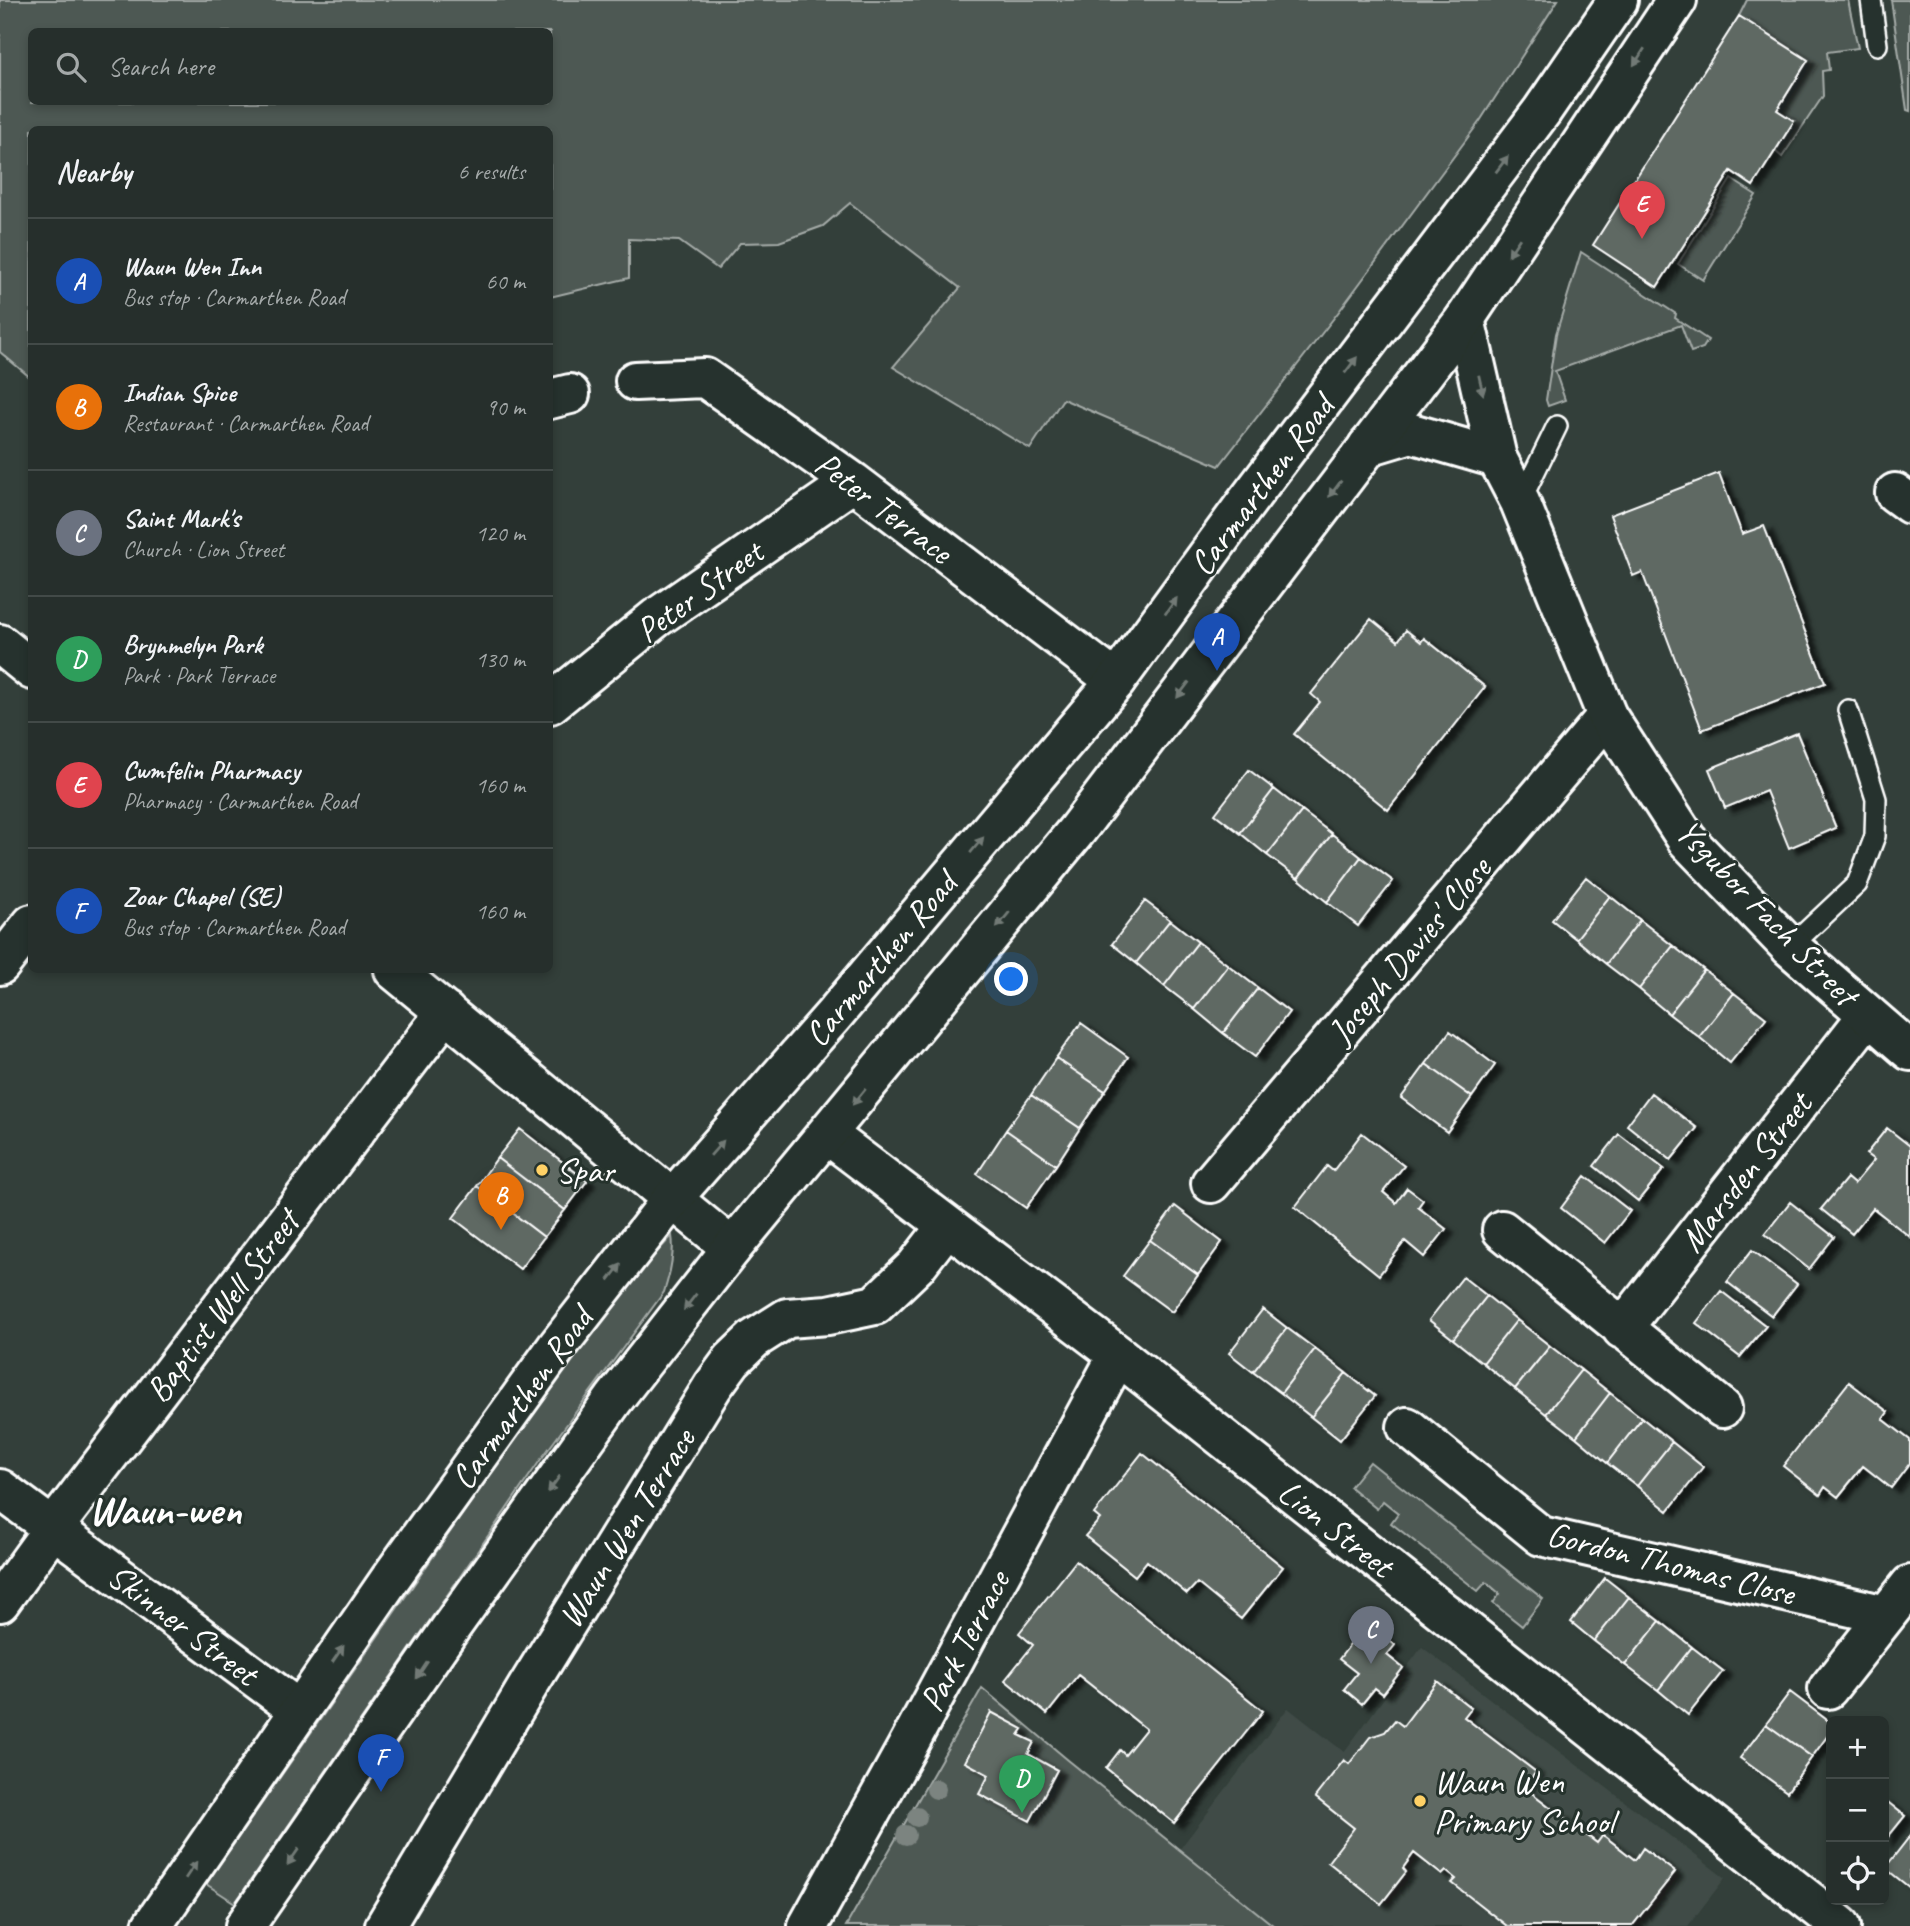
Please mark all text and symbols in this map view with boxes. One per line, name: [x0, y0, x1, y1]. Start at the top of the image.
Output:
search box: [28, 28, 553, 105]
icon: search: [52, 48, 90, 86]
one-way arrow: [1632, 48, 1646, 66]
text: Search here: [108, 50, 214, 83]
text: Nearby: [56, 153, 132, 191]
one-way arrow: [1495, 155, 1509, 173]
text: 6 results: [458, 157, 525, 186]
pin: E: [1619, 181, 1665, 239]
one-way arrow: [1507, 238, 1521, 256]
text: Waun Wen Inn: [123, 250, 261, 283]
text: A: [73, 267, 85, 296]
text: 60 m: [486, 267, 525, 296]
text: Bus stop · Carmarthen Road: [123, 283, 345, 312]
one-way arrow: [1344, 356, 1358, 374]
one-way arrow: [1476, 374, 1487, 396]
text: Indian Spice: [123, 376, 236, 409]
street label: Carmarthen Road: [1179, 382, 1347, 584]
text: B: [73, 393, 85, 422]
text: 90 m: [486, 393, 525, 422]
text: Restaurant · Carmarthen Road: [123, 409, 368, 438]
street label: Peter Terrace: [806, 441, 963, 575]
one-way arrow: [1329, 480, 1343, 498]
text: Saint Mark's: [123, 502, 240, 535]
text: C: [74, 519, 84, 548]
text: 120 m: [476, 519, 525, 548]
street label: Peter Street: [627, 528, 775, 653]
text: Church · Lion Street: [123, 535, 284, 564]
one-way arrow: [1164, 597, 1178, 616]
pin: A: [1194, 613, 1240, 671]
text: Brynmelyn Park: [123, 628, 263, 661]
text: D: [72, 645, 86, 674]
text: 130 m: [476, 645, 525, 674]
text: Park · Park Terrace: [123, 661, 275, 690]
one-way arrow: [1175, 680, 1190, 698]
text: Cwmfelin Pharmacy: [123, 754, 300, 787]
text: E: [73, 771, 85, 800]
text: 160 m: [476, 771, 525, 800]
text: Pharmacy · Carmarthen Road: [123, 787, 357, 816]
street label: Ysgubor Fach Street: [1666, 809, 1870, 1019]
one-way arrow: [969, 837, 984, 854]
street label: Joseph Davies' Close: [1317, 845, 1502, 1055]
street label: Carmarthen Road: [794, 859, 970, 1056]
text: Zoar Chapel (SE): [123, 880, 281, 913]
text: F: [74, 897, 84, 926]
text: 160 m: [476, 897, 525, 926]
one-way arrow: [996, 912, 1011, 929]
text: Bus stop · Carmarthen Road: [123, 913, 345, 942]
your location: [994, 962, 1028, 996]
street label: Marsden Street: [1669, 1081, 1824, 1261]
one-way arrow: [852, 1088, 867, 1105]
one-way arrow: [709, 1139, 725, 1157]
place label: Spar: [556, 1148, 617, 1193]
marker: Spar: [534, 1162, 550, 1178]
pin: B: [478, 1172, 524, 1230]
street label: Baptist Well Street: [135, 1198, 312, 1411]
one-way arrow: [608, 1263, 623, 1281]
one-way arrow: [683, 1293, 698, 1311]
street label: Carmarthen Road: [440, 1294, 606, 1498]
street label: Waun Wen Terrace: [547, 1418, 707, 1636]
street label: Lion Street: [1269, 1469, 1405, 1589]
one-way arrow: [547, 1475, 561, 1493]
district label: Waun-wen: [89, 1484, 242, 1537]
street label: Gordon Thomas Close: [1543, 1511, 1802, 1617]
street label: Skinner Street: [99, 1553, 269, 1698]
street label: Park Terrace: [909, 1561, 1021, 1719]
pin: C: [1348, 1606, 1394, 1664]
one-way arrow: [331, 1645, 345, 1663]
one-way arrow: [415, 1661, 429, 1679]
map controls: [1826, 1716, 1889, 1905]
button: +: [1826, 1716, 1889, 1779]
pin: F: [358, 1734, 404, 1792]
pin: D: [999, 1755, 1045, 1813]
place label: Waun Wen Primary School: [1434, 1759, 1620, 1844]
button: −: [1826, 1779, 1889, 1842]
marker: Waun Wen Primary School: [1412, 1793, 1428, 1809]
button: locate: [1826, 1842, 1889, 1905]
one-way arrow: [286, 1848, 300, 1866]
one-way arrow: [184, 1860, 197, 1879]

